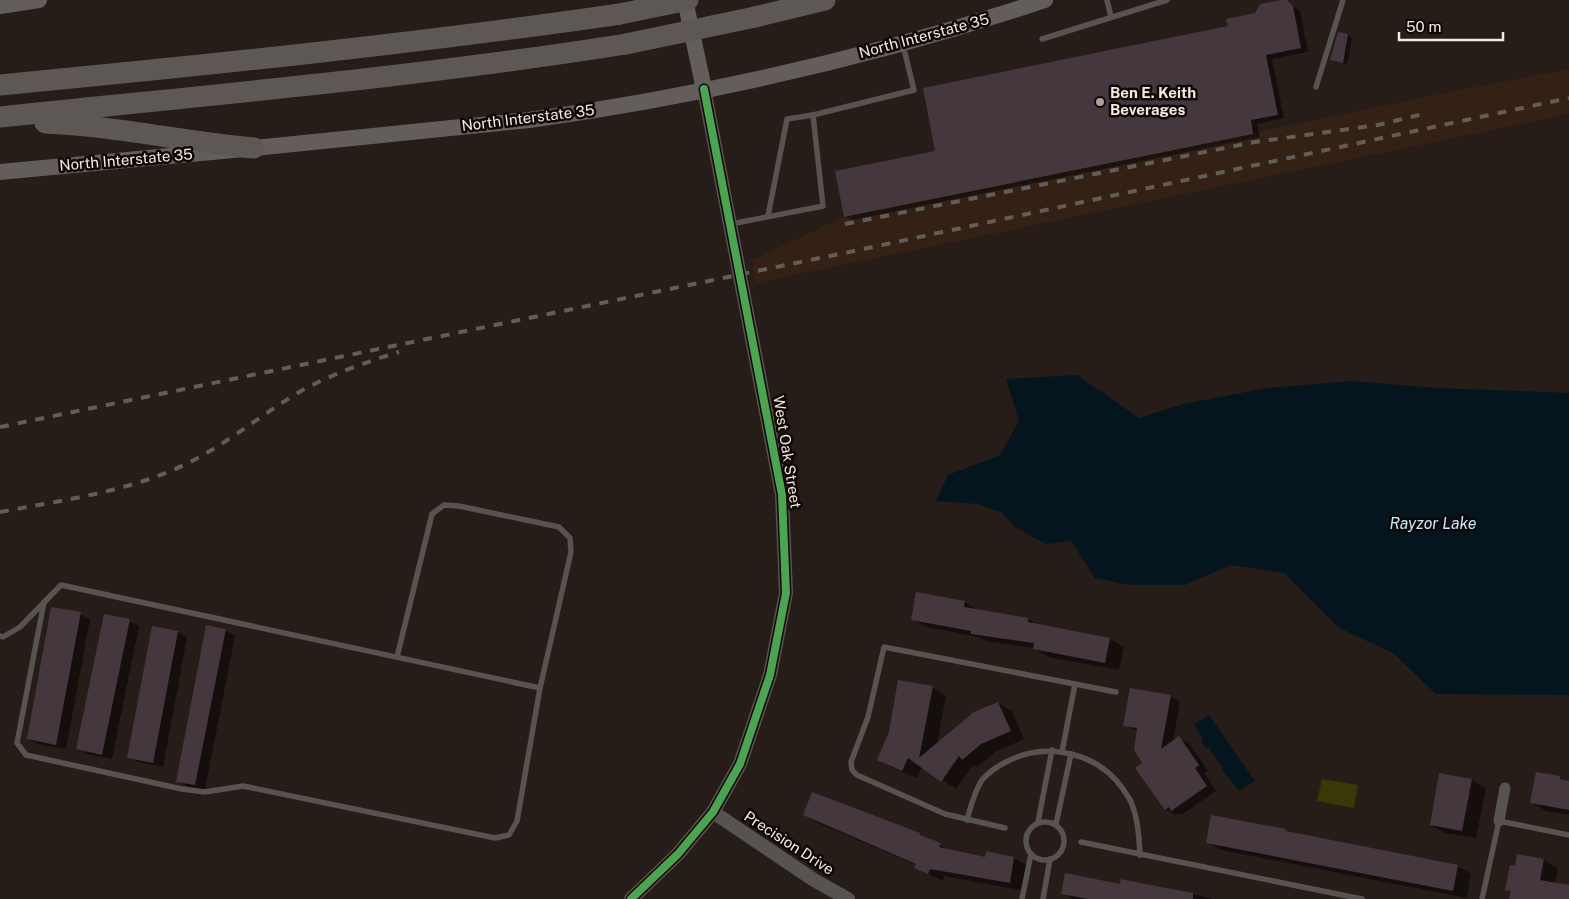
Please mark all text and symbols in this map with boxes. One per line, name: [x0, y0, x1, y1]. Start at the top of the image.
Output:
street label: North Interstate 35: [857, 10, 991, 61]
scale bar: [1399, 10, 1503, 42]
text: 50 m: [1406, 18, 1441, 35]
place label: Ben E. Keith Beverages: [1110, 84, 1196, 118]
marker: Ben E. Keith Beverages: [1094, 96, 1106, 108]
street label: North Interstate 35: [460, 101, 595, 134]
street label: North Interstate 35: [59, 145, 193, 174]
street label: West Oak Street: [770, 394, 805, 510]
water label: Rayzor Lake: [1390, 514, 1477, 533]
street label: Precision Drive: [741, 807, 837, 878]

